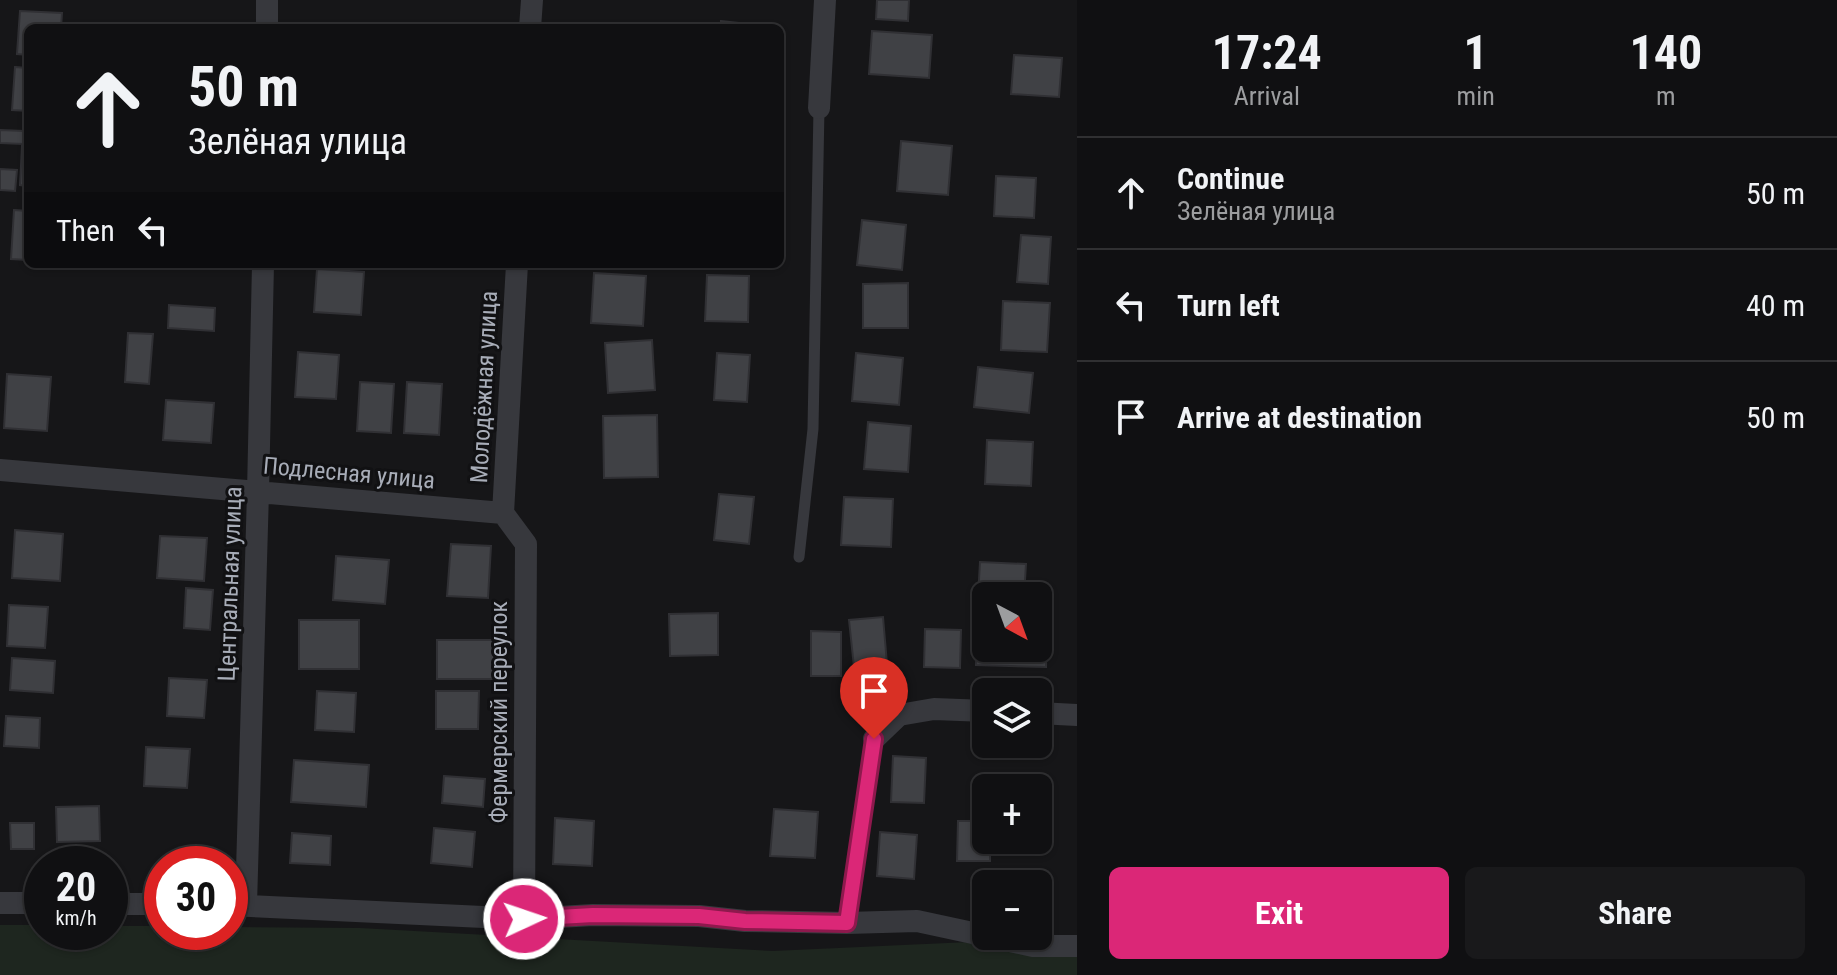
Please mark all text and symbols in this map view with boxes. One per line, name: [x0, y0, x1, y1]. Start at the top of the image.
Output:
text: 17:24: [1212, 24, 1322, 81]
text: 1: [1464, 24, 1488, 81]
text: 140: [1629, 24, 1702, 81]
text: 50 m: [188, 54, 299, 120]
icon: ahead: [56, 56, 160, 160]
text: Arrival: [1234, 81, 1300, 111]
text: min: [1457, 81, 1495, 111]
text: m: [1656, 81, 1676, 111]
text: Зелёная улица: [188, 121, 407, 163]
text: Continue: [1177, 161, 1284, 196]
icon: ahead: [1109, 171, 1153, 215]
text: 50 m: [1746, 176, 1805, 211]
text: Зелёная улица: [1177, 196, 1335, 226]
icon: left: [131, 208, 175, 252]
text: Then: [56, 213, 115, 248]
icon: left: [1109, 283, 1153, 327]
text: Turn left: [1177, 288, 1280, 323]
text: 40 m: [1746, 288, 1805, 323]
street label: Молодёжная улица: [465, 290, 503, 484]
icon: arrive: [1109, 395, 1153, 439]
text: Arrive at destination: [1177, 400, 1422, 435]
text: 50 m: [1746, 400, 1805, 435]
street label: Подлесная улица: [262, 452, 436, 494]
street label: Центральная улица: [213, 486, 247, 682]
north arrow: [972, 582, 1052, 662]
map controls: [972, 582, 1052, 950]
street label: Фермерский переулок: [485, 600, 513, 823]
pin: [840, 657, 908, 739]
icon: arrive: [852, 669, 896, 713]
button: layers: [972, 678, 1052, 758]
button: +: [972, 774, 1052, 854]
speed limit sign: 30: [144, 846, 248, 950]
text: 20: [56, 864, 96, 911]
button: Exit: [1109, 867, 1449, 959]
button: Share: [1465, 867, 1805, 959]
button: −: [972, 870, 1052, 950]
position arrow: [482, 877, 566, 961]
text: km/h: [55, 906, 97, 930]

